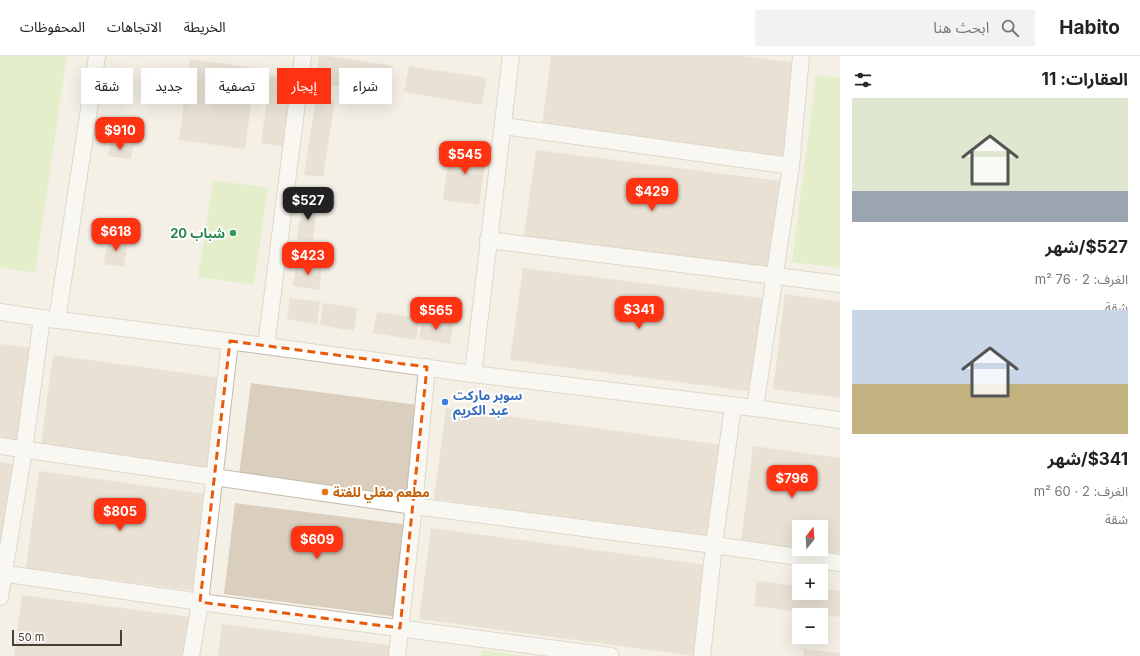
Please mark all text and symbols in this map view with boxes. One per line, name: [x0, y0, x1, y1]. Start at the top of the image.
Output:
search box: [755, 10, 1035, 46]
text: Habito: [1059, 16, 1120, 39]
icon: search: [999, 17, 1021, 39]
text: المحفوظات: [20, 18, 85, 35]
text: الاتجاهات: [107, 18, 162, 35]
text: الخريطة: [184, 18, 226, 35]
text: ابحث هنا: [933, 18, 989, 37]
chip: شقة: [81, 68, 133, 104]
chip: جديد: [141, 68, 197, 104]
chip: تصفية: [205, 68, 269, 104]
chip: إيجار: [277, 68, 331, 104]
chip: شراء: [339, 68, 392, 104]
icon: filters: [852, 69, 874, 91]
text: العقارات: 11: [1042, 69, 1128, 89]
pin: $910: [96, 117, 144, 151]
text: $910: [104, 122, 136, 138]
icon: home: [954, 124, 1026, 196]
pin: $545: [441, 141, 489, 175]
text: $545: [448, 146, 482, 162]
pin: $429: [628, 178, 676, 212]
text: $429: [635, 183, 669, 199]
pin: $527: [284, 187, 332, 221]
text: $527: [292, 192, 324, 208]
pin: $618: [92, 218, 140, 252]
text: $618: [100, 223, 132, 239]
place label: شباب 20: [170, 225, 225, 241]
marker: شباب 20: [228, 228, 238, 238]
text: $527/شهر: [1045, 237, 1128, 257]
pin: $423: [284, 242, 332, 276]
text: $423: [291, 247, 325, 263]
text: الغرف: 2 · 76 m²: [1035, 271, 1128, 287]
pin: $341: [615, 296, 663, 330]
pin: $565: [412, 297, 460, 331]
text: شقة: [1105, 299, 1128, 315]
text: $341: [624, 301, 654, 317]
text: $565: [419, 302, 453, 318]
icon: home: [954, 336, 1026, 408]
place label: سوبر ماركت عبد الكريم: [453, 387, 522, 421]
marker: سوبر ماركت عبد الكريم: [440, 397, 450, 407]
text: $341/شهر: [1048, 449, 1128, 469]
pin: $796: [768, 465, 816, 499]
text: $796: [776, 470, 808, 486]
text: الغرف: 2 · 60 m²: [1034, 483, 1128, 499]
place label: مطعم مغلي للفتة: [333, 484, 430, 503]
marker: مطعم مغلي للفتة: [320, 487, 330, 497]
pin: $805: [96, 498, 144, 532]
text: $805: [103, 503, 137, 519]
text: شقة: [1105, 511, 1128, 527]
north arrow: [792, 520, 828, 556]
map controls: [792, 520, 828, 644]
pin: $609: [293, 526, 341, 560]
text: $609: [300, 531, 334, 547]
button: +: [792, 564, 828, 600]
button: −: [792, 608, 828, 644]
scale bar: [12, 628, 122, 647]
text: 50 m: [18, 630, 44, 644]

